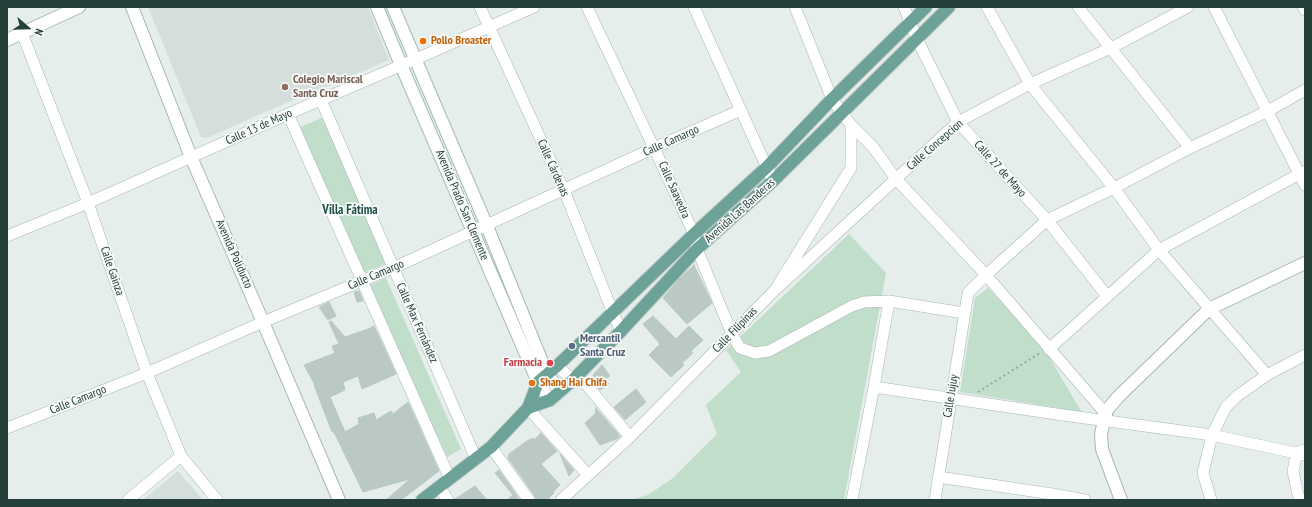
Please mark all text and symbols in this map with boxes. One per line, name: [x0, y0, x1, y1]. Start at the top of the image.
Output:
north arrow: [8, 8, 48, 48]
text: N: [32, 27, 47, 37]
place label: Pollo Broaster: [431, 34, 491, 48]
marker: Pollo Broaster: [418, 36, 428, 46]
place label: Colegio Mariscal Santa Cruz: [293, 73, 363, 101]
marker: Colegio Mariscal Santa Cruz: [280, 82, 290, 92]
street label: Calle 13 de Mayo: [223, 106, 295, 148]
street label: Calle Concepcion: [904, 116, 966, 174]
street label: Calle Camargo: [641, 122, 701, 160]
street label: Calle Cárdenas: [534, 137, 572, 199]
street label: Calle 27 de Mayo: [971, 138, 1029, 200]
street label: Avenida Prado San Clemente: [432, 148, 492, 262]
street label: Calle Saavedra: [655, 159, 693, 221]
street label: Avenida Las Banderas: [702, 176, 778, 246]
district label: Villa Fátima: [322, 202, 378, 218]
street label: Avenida Poliducto: [212, 217, 256, 291]
street label: Calle Gainza: [97, 245, 127, 297]
street label: Calle Camargo: [346, 257, 406, 293]
street label: Calle Max Fernández: [393, 281, 441, 365]
street label: Calle Filipinas: [710, 304, 760, 356]
place label: Mercantil Santa Cruz: [580, 332, 625, 360]
marker: Mercantil Santa Cruz: [567, 341, 577, 351]
place label: Farmacia: [504, 356, 542, 370]
marker: Farmacia: [545, 358, 555, 368]
street label: Calle Jujuy: [940, 373, 962, 419]
place label: Shang Hai Chifa: [540, 376, 607, 390]
marker: Shang Hai Chifa: [527, 378, 537, 388]
street label: Calle Camargo: [48, 382, 108, 418]

